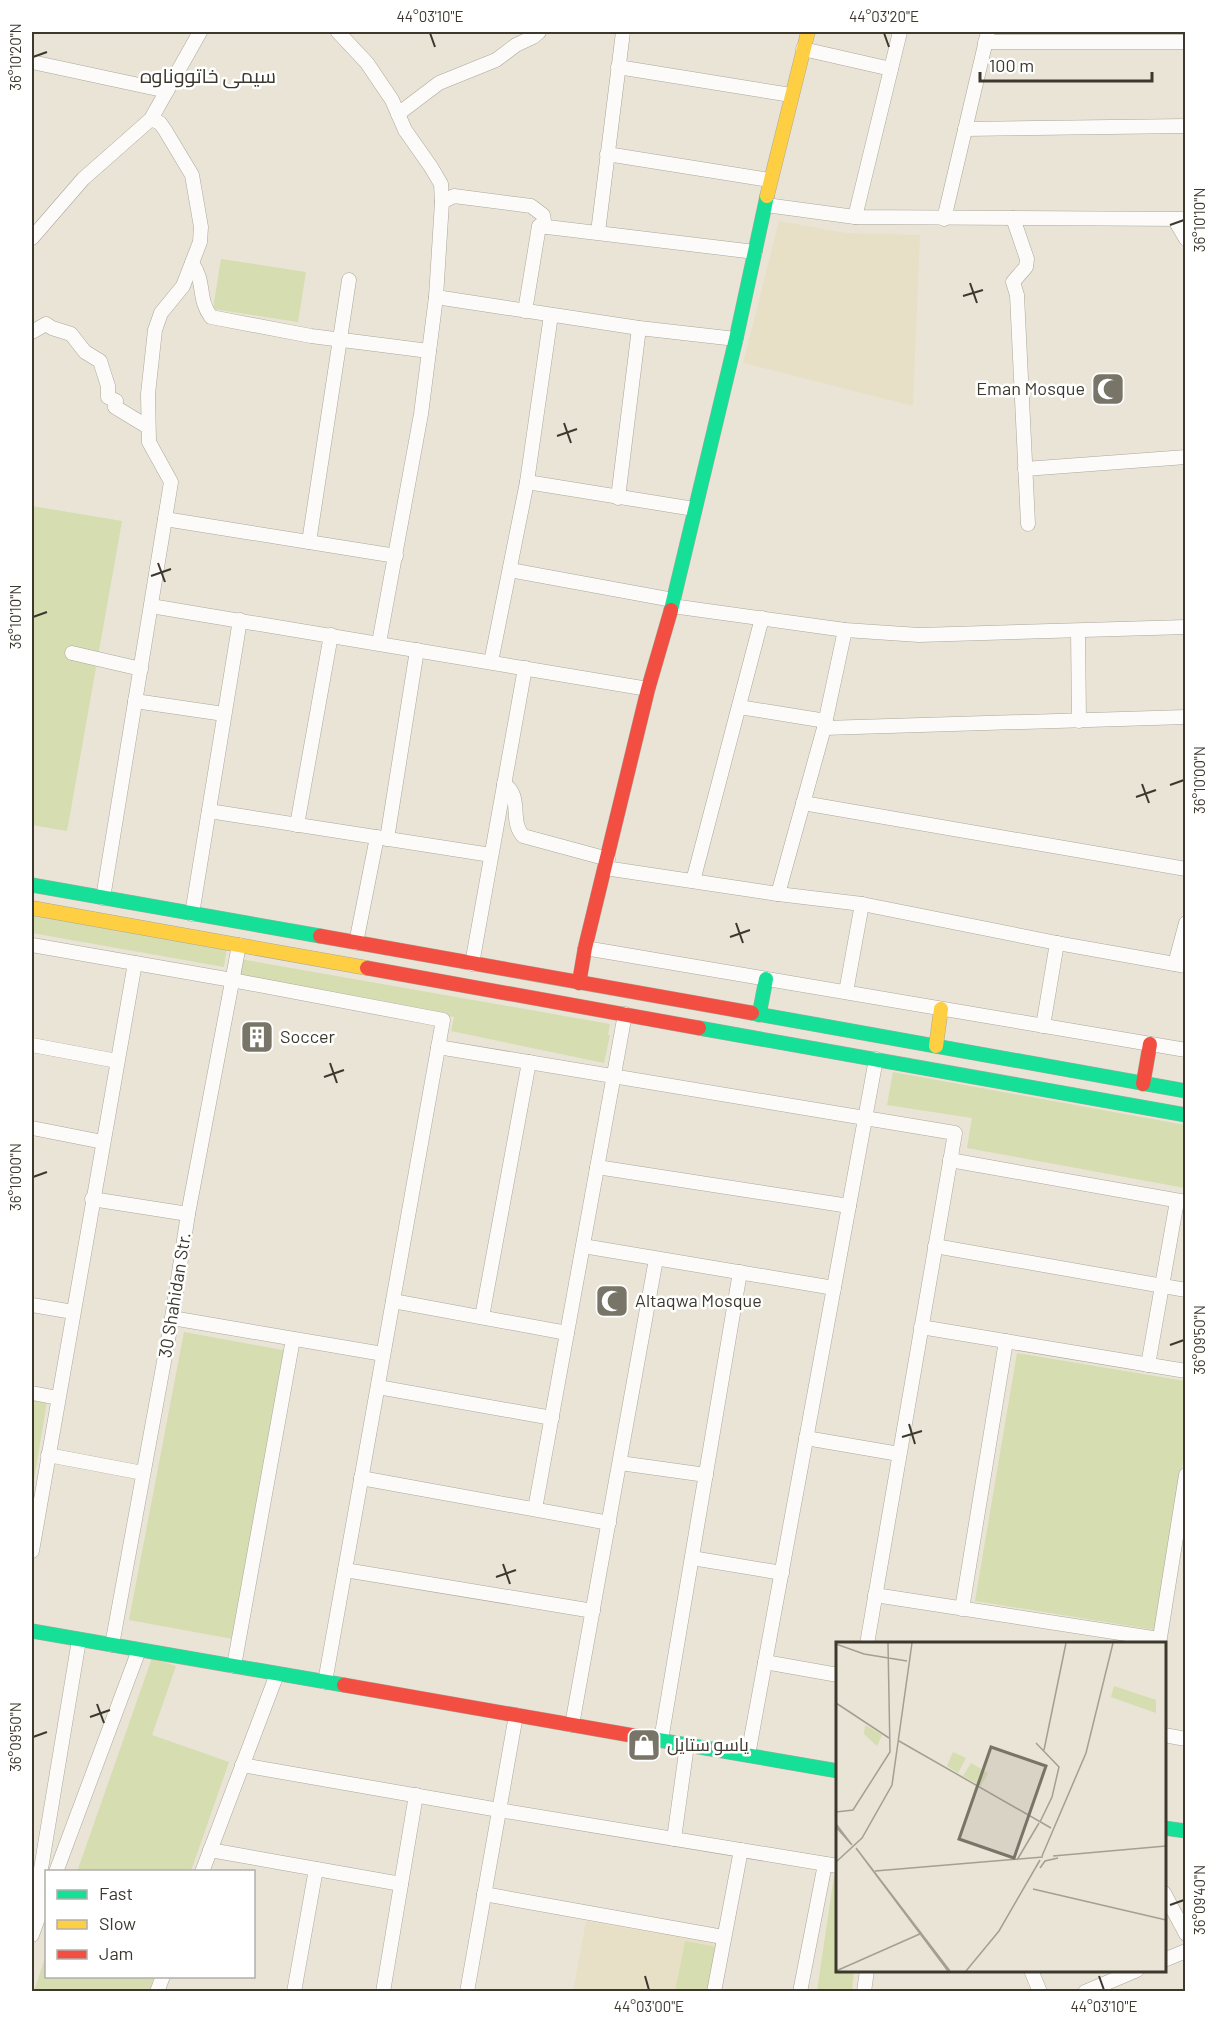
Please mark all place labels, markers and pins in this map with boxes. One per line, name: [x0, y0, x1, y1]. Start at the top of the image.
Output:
mosque icon: Eman Mosque: [1090, 371, 1126, 407]
place label: Eman Mosque: [976, 377, 1085, 399]
building icon: Soccer: [239, 1019, 275, 1055]
place label: Soccer: [280, 1025, 336, 1047]
mosque icon: Altaqwa Mosque: [594, 1283, 630, 1319]
place label: Altaqwa Mosque: [635, 1289, 762, 1311]
shop icon: ياسو ستايل: [626, 1727, 662, 1763]
place label: ياسو ستايل: [667, 1733, 749, 1756]

